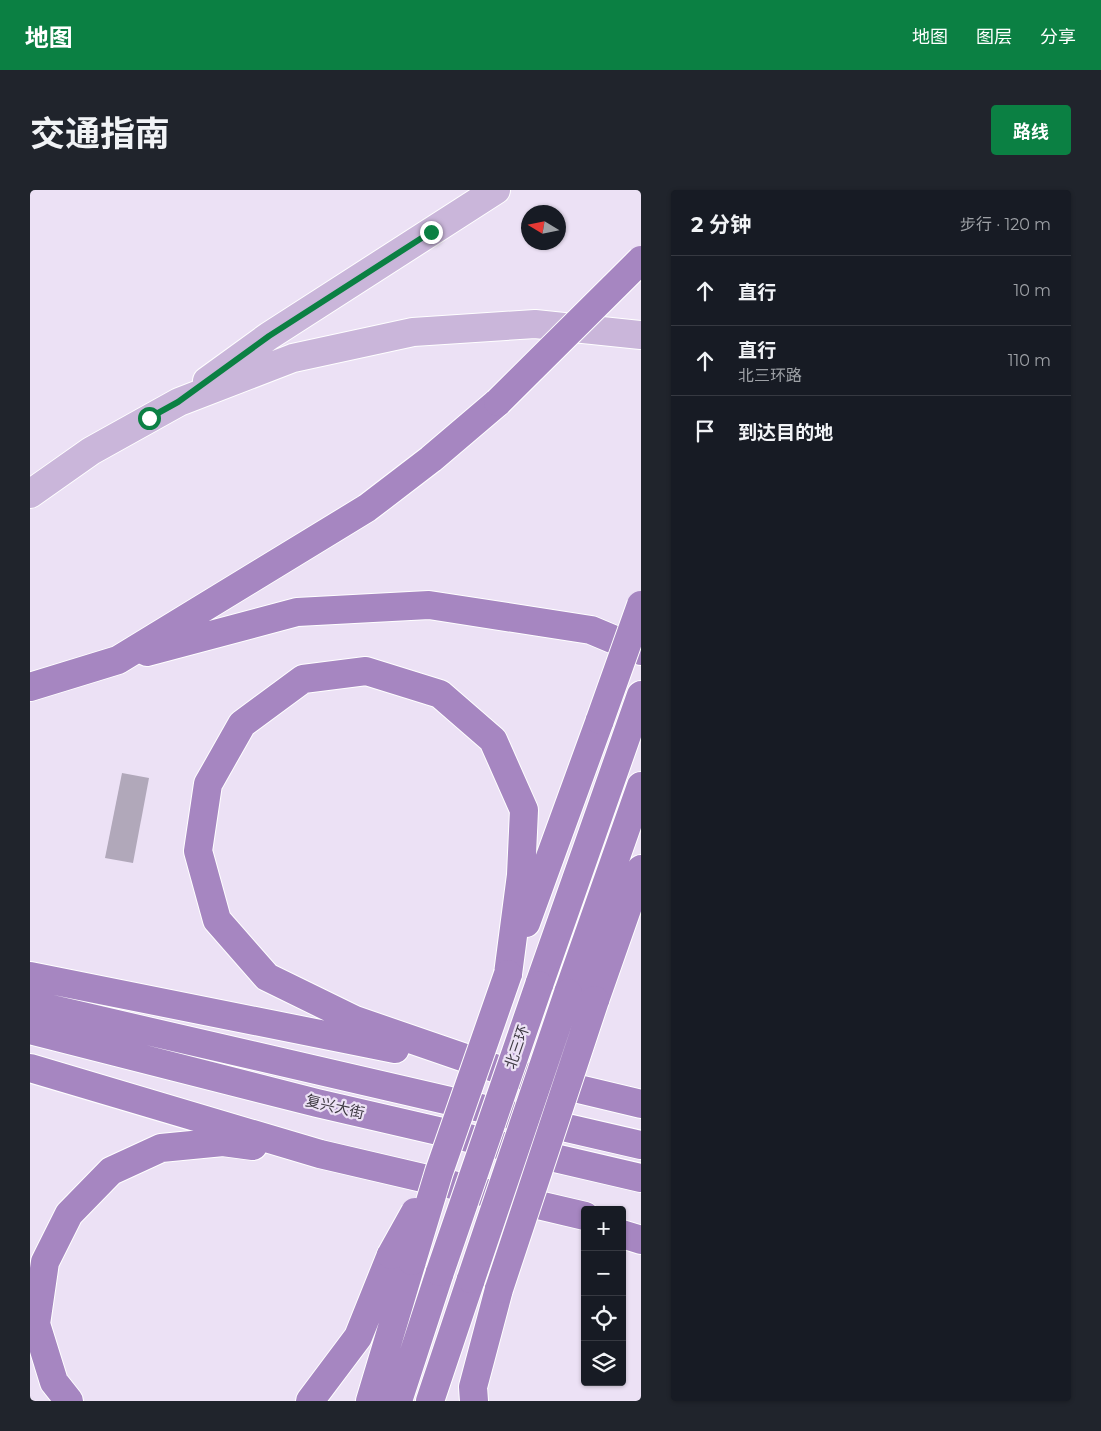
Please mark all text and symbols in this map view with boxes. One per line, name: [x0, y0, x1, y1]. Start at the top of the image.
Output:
text: 地图: [25, 23, 73, 52]
text: 地图: [912, 26, 948, 48]
text: 图层: [976, 26, 1012, 48]
text: 分享: [1040, 26, 1076, 48]
button: 路线: [991, 105, 1071, 155]
text: 交通指南: [30, 112, 170, 155]
north arrow: [521, 205, 566, 250]
text: 2 分钟: [691, 212, 751, 237]
text: 步行 · 120 m: [960, 215, 1051, 234]
route end: [420, 221, 443, 244]
icon: ahead: [691, 277, 719, 305]
text: 直行: [738, 281, 776, 304]
text: 10 m: [1013, 281, 1051, 300]
text: 直行: [738, 339, 776, 362]
icon: ahead: [691, 347, 719, 375]
text: 110 m: [1008, 351, 1051, 370]
text: 北三环路: [738, 366, 802, 385]
route start: [138, 407, 161, 430]
icon: arrive: [691, 417, 719, 445]
text: 到达目的地: [738, 421, 833, 444]
street label: 北三环: [500, 1022, 533, 1071]
street label: 复兴大街: [304, 1091, 366, 1123]
map controls: [581, 1206, 626, 1386]
button: +: [581, 1206, 626, 1251]
button: −: [581, 1251, 626, 1296]
button: locate: [581, 1296, 626, 1341]
button: layers: [581, 1341, 626, 1386]

